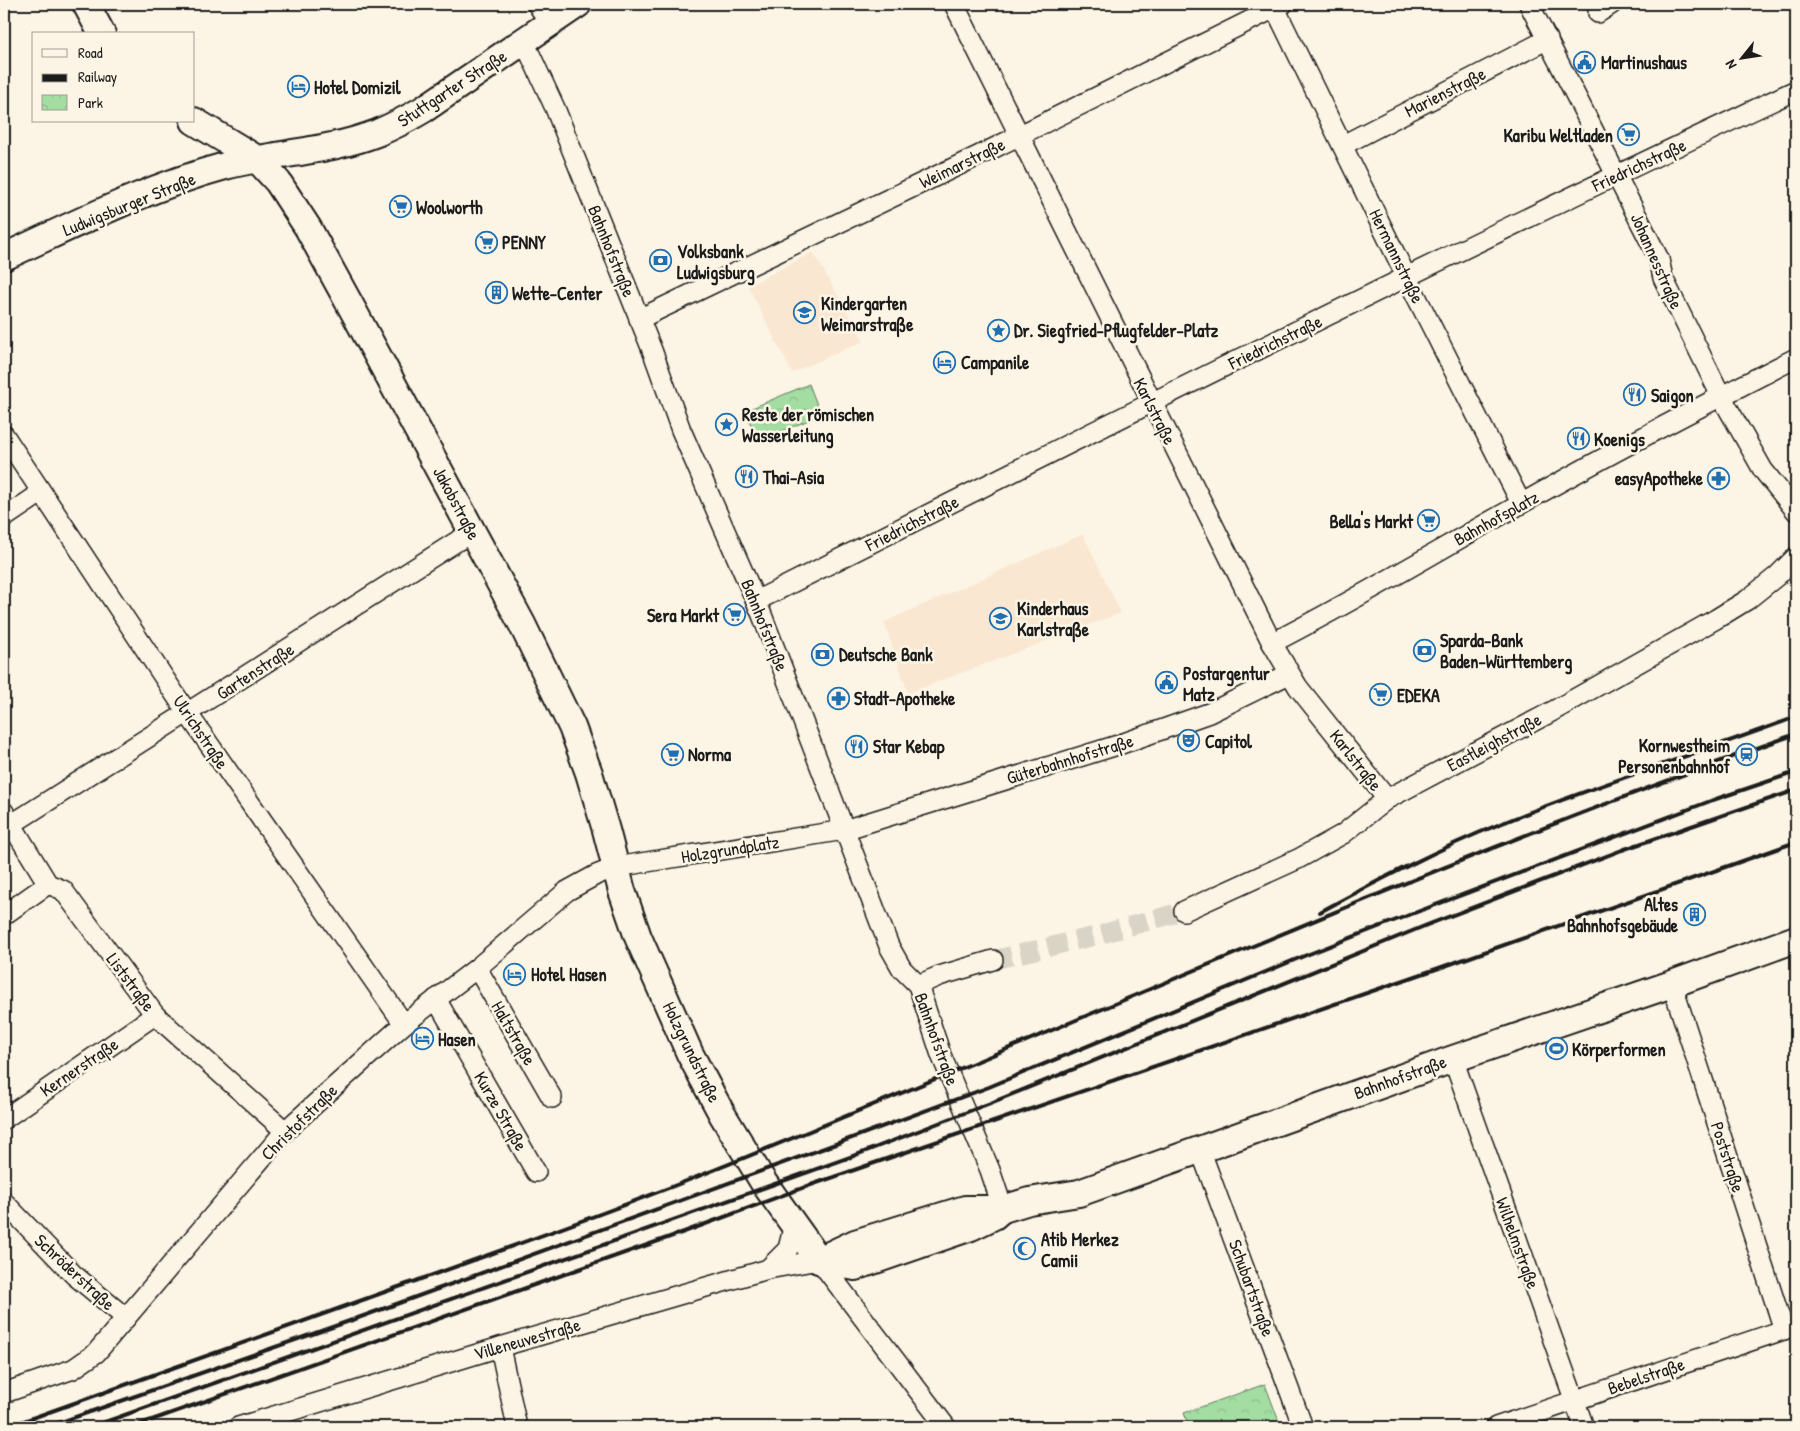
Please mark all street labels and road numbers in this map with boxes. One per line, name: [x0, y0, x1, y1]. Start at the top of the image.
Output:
street label: Stuttgarter Straße: [393, 43, 511, 133]
street label: Marienstraße: [1400, 61, 1490, 123]
street label: Weimarstraße: [915, 132, 1009, 194]
street label: Friedrichstraße: [1587, 132, 1690, 198]
street label: Ludwigsburger Straße: [59, 166, 199, 242]
street label: Bahnhofstraße: [582, 201, 642, 301]
street label: Hermannstraße: [1363, 205, 1431, 307]
street label: Johannesstraße: [1625, 209, 1689, 313]
street label: Friedrichstraße: [1223, 309, 1326, 376]
street label: Karlstraße: [1128, 373, 1182, 449]
street label: Jakobstraße: [427, 462, 487, 544]
street label: Bahnhofsplatz: [1449, 484, 1543, 552]
street label: Friedrichstraße: [860, 489, 963, 558]
street label: Bahnhofstraße: [735, 575, 795, 675]
street label: Gartenstraße: [211, 637, 299, 705]
street label: Ulrichstraße: [167, 690, 235, 774]
street label: Eastleighstraße: [1442, 707, 1546, 777]
street label: Karlstraße: [1324, 724, 1388, 796]
street label: Güterbahnhofstraße: [1004, 728, 1136, 790]
street label: Holzgrundplatz: [679, 829, 781, 869]
street label: Liststraße: [101, 947, 161, 1017]
street label: Bahnhofstraße: [909, 989, 965, 1089]
street label: Haltstraße: [486, 996, 542, 1070]
street label: Holzgrundstraße: [657, 997, 727, 1107]
street label: Kernerstraße: [35, 1032, 123, 1102]
street label: Bahnhofstraße: [1350, 1049, 1450, 1105]
street label: Kurze Straße: [468, 1067, 534, 1155]
street label: Christofstraße: [255, 1078, 343, 1166]
street label: Poststraße: [1705, 1119, 1751, 1195]
street label: Wilhelmstraße: [1490, 1194, 1546, 1292]
street label: Schröderstraße: [29, 1228, 121, 1316]
street label: Schubartstraße: [1223, 1236, 1281, 1340]
street label: Villeneuvestraße: [471, 1312, 583, 1366]
street label: Bebelstraße: [1604, 1351, 1688, 1401]

